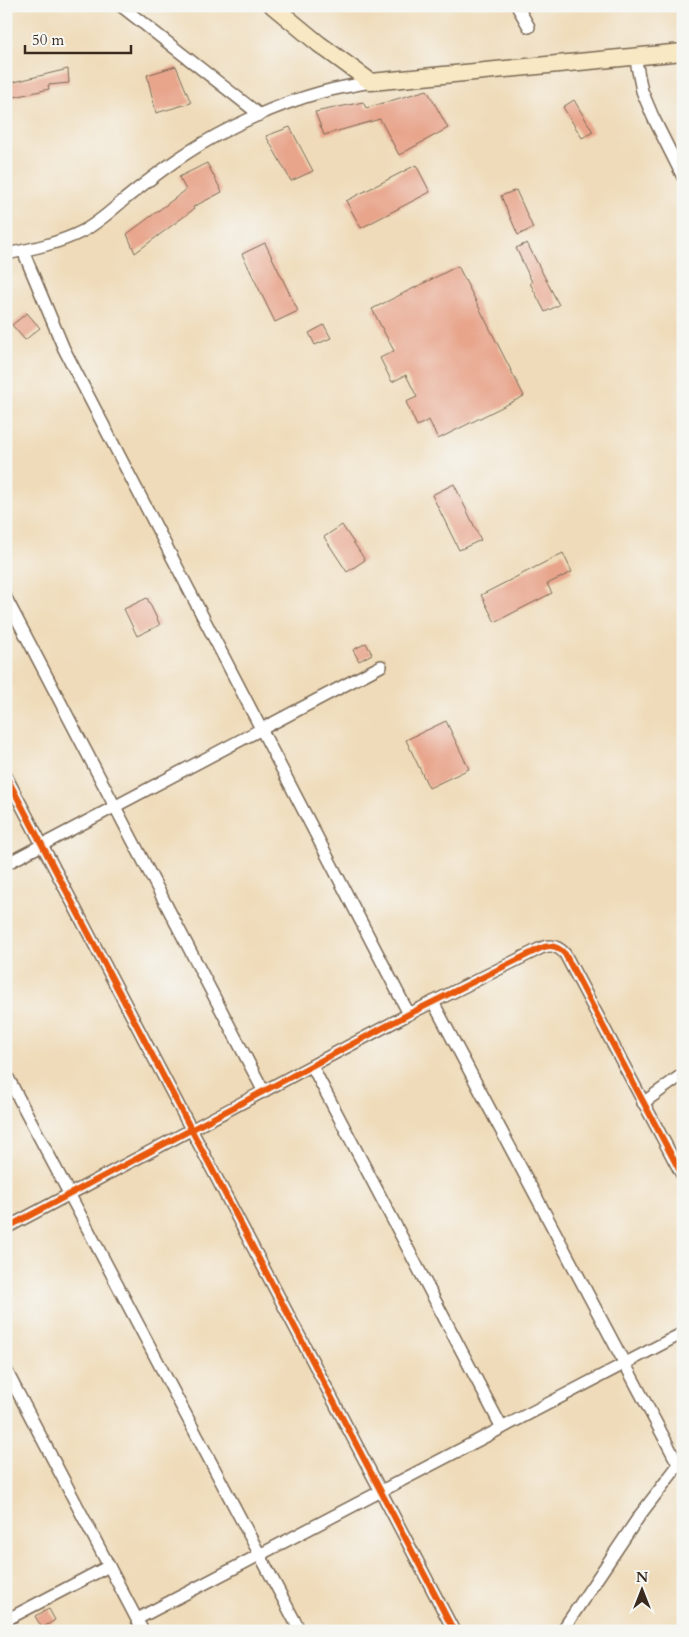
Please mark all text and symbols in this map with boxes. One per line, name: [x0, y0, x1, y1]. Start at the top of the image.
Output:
scale bar: [25, 22, 131, 54]
text: 50 m: [32, 30, 64, 50]
north arrow: [616, 1564, 666, 1614]
text: N: [636, 1568, 648, 1587]

